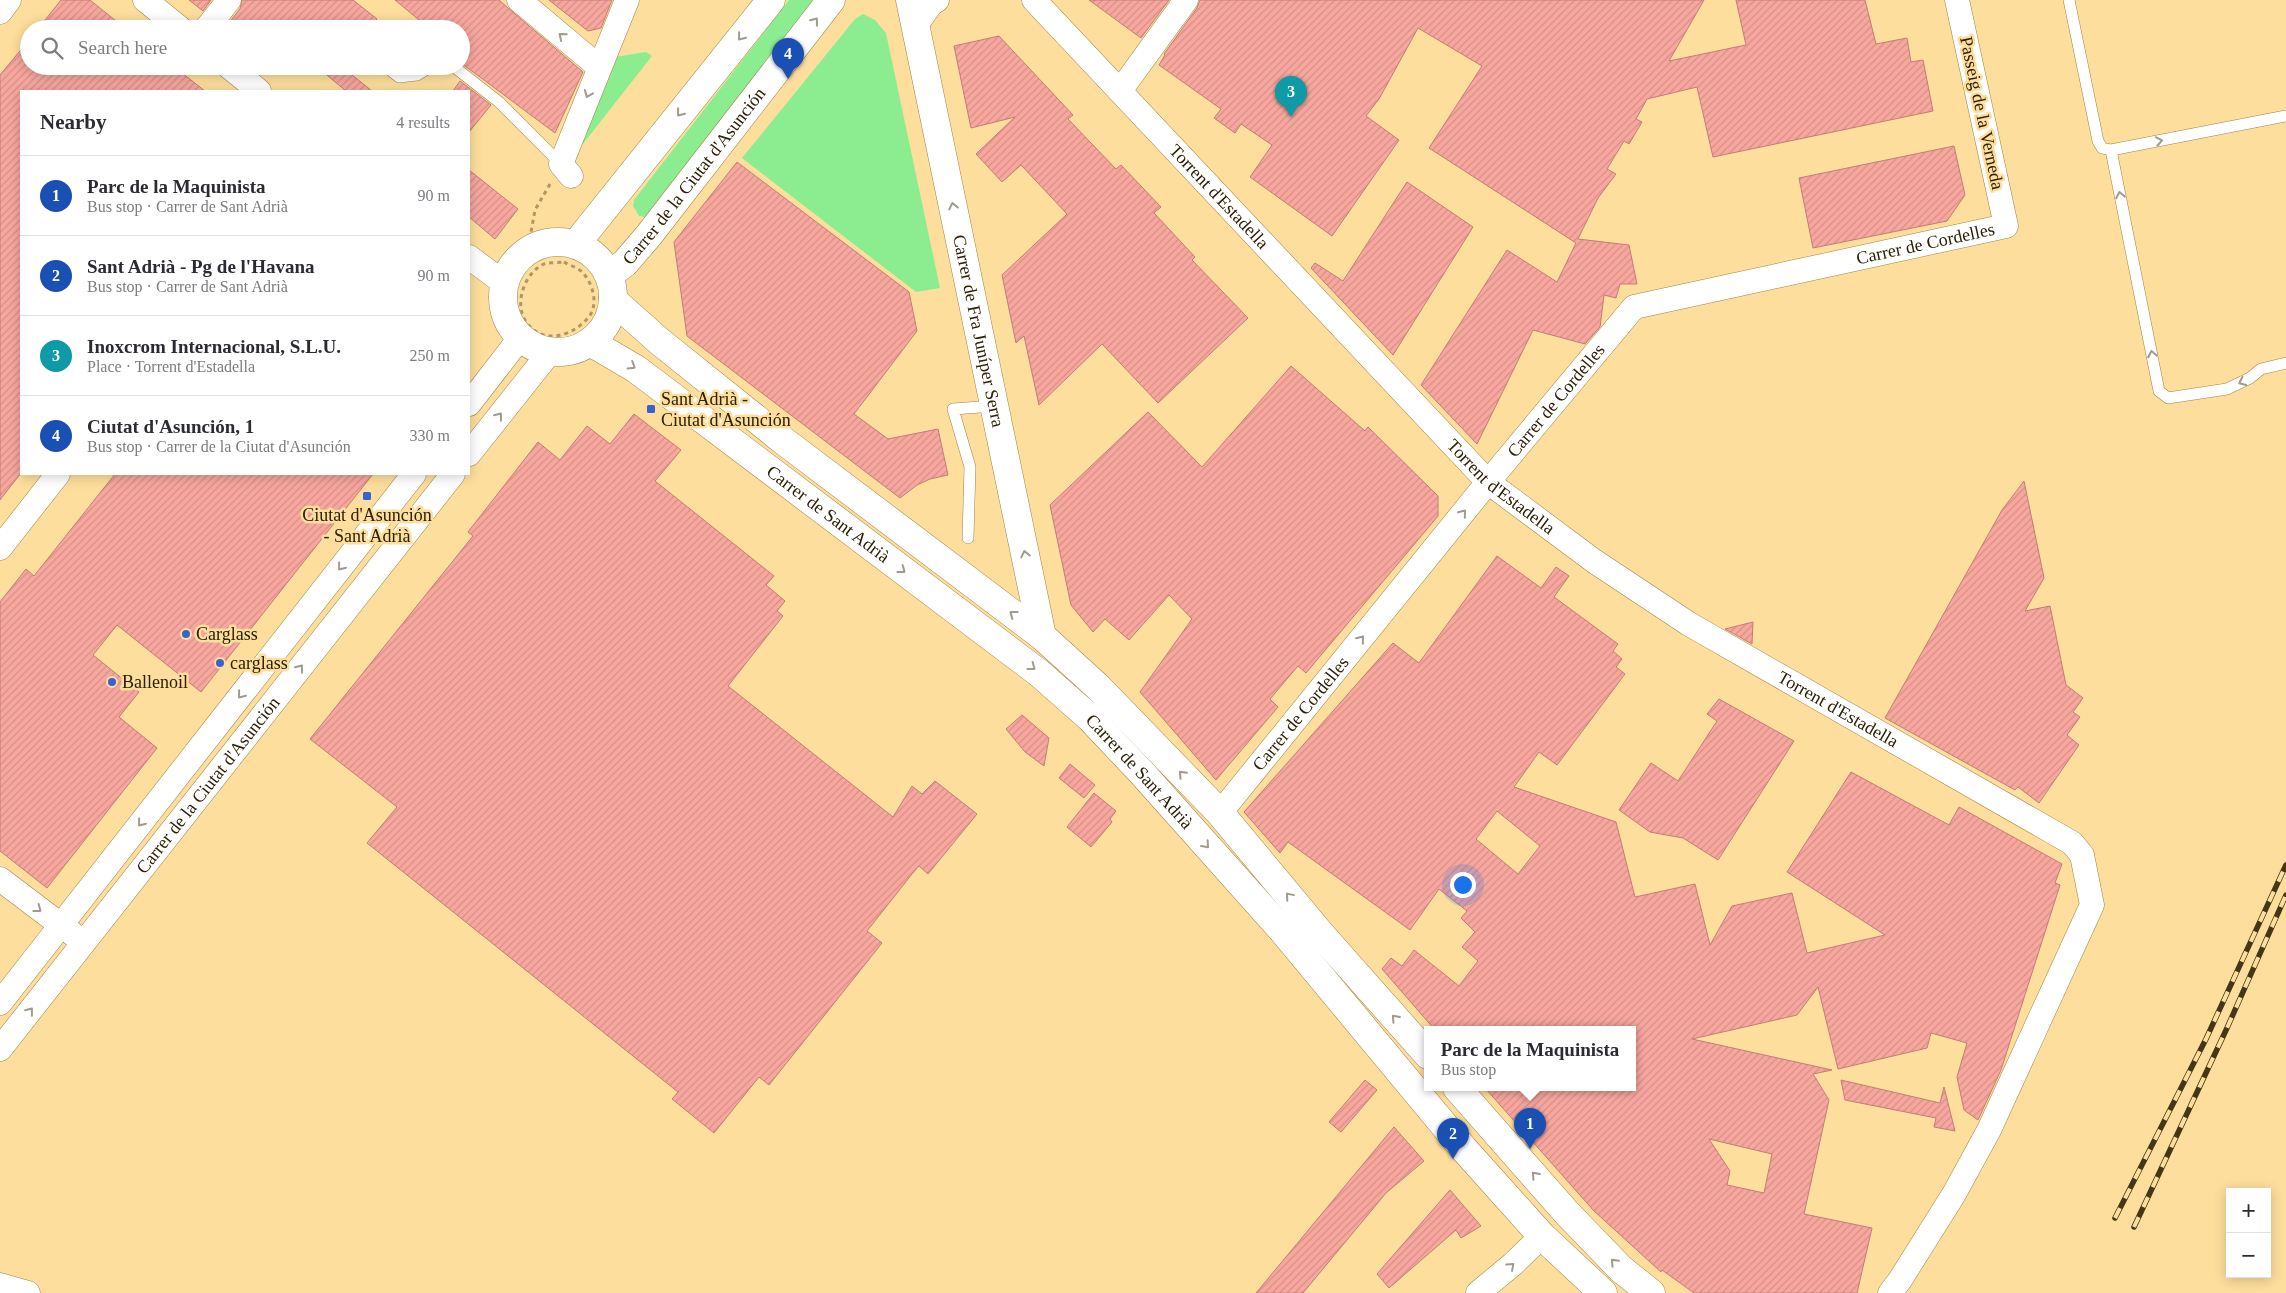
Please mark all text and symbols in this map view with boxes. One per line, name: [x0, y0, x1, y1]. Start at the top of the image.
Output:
one-way arrow: [810, 18, 818, 27]
search box: [20, 20, 470, 75]
one-way arrow: [737, 32, 746, 41]
one-way arrow: [559, 33, 568, 41]
icon: search: [38, 34, 66, 62]
street label: Passeig de la Verneda: [1956, 35, 2008, 191]
text: Search here: [78, 37, 167, 58]
pin: 4: [772, 38, 804, 79]
pin: 3: [1275, 76, 1307, 117]
street label: Carrer de la Ciutat d'Asunción: [618, 84, 769, 269]
one-way arrow: [584, 89, 595, 98]
one-way arrow: [678, 107, 686, 116]
text: Nearby: [40, 110, 107, 134]
text: 4 results: [396, 114, 450, 131]
one-way arrow: [2155, 136, 2164, 146]
street label: Torrent d'Estadella: [1165, 140, 1273, 253]
text: Parc de la Maquinista: [87, 176, 266, 197]
text: 1: [52, 187, 60, 204]
text: 90 m: [418, 187, 450, 204]
one-way arrow: [2116, 191, 2126, 200]
text: Bus stop · Carrer de Sant Adrià: [87, 198, 288, 215]
one-way arrow: [948, 202, 959, 211]
street label: Carrer de Cordelles: [1854, 219, 1996, 268]
street label: Carrer de Fra Juníper Serra: [949, 233, 1008, 429]
text: Sant Adrià - Pg de l'Havana: [87, 256, 315, 277]
text: 2: [52, 267, 60, 284]
text: 90 m: [418, 267, 450, 284]
text: Bus stop · Carrer de Sant Adrià: [87, 278, 288, 295]
text: Inoxcrom Internacional, S.L.U.: [87, 336, 341, 357]
street label: Carrer de Cordelles: [1503, 340, 1609, 461]
text: 3: [52, 347, 60, 364]
text: 250 m: [410, 347, 450, 364]
one-way arrow: [2147, 350, 2158, 359]
text: Place · Torrent d'Estadella: [87, 358, 255, 375]
one-way arrow: [627, 360, 636, 370]
one-way arrow: [2238, 376, 2247, 386]
place label: Sant Adrià - Ciutat d'Asunción: [661, 389, 791, 430]
marker: Sant Adrià - Ciutat d'Asunción: [645, 403, 657, 415]
one-way arrow: [493, 412, 502, 422]
text: Ciutat d'Asunción, 1: [87, 416, 254, 437]
text: 4: [52, 427, 60, 444]
text: 330 m: [410, 427, 450, 444]
street label: Torrent d'Estadella: [1443, 435, 1559, 538]
text: Bus stop · Carrer de la Ciutat d'Asunción: [87, 438, 351, 455]
street label: Carrer de Sant Adrià: [763, 461, 893, 567]
marker: Ciutat d'Asunción - Sant Adrià: [361, 490, 373, 502]
place label: Ciutat d'Asunción - Sant Adrià: [302, 505, 432, 546]
one-way arrow: [1457, 509, 1466, 518]
one-way arrow: [1021, 549, 1031, 558]
one-way arrow: [339, 561, 347, 570]
one-way arrow: [896, 564, 905, 572]
one-way arrow: [1010, 611, 1019, 619]
place label: Carglass: [196, 624, 258, 644]
marker: Carglass: [180, 628, 192, 640]
one-way arrow: [1355, 636, 1363, 645]
street label: Carrer de Cordelles: [1248, 652, 1353, 775]
place label: carglass: [230, 653, 288, 673]
marker: carglass: [214, 657, 226, 669]
one-way arrow: [1026, 661, 1036, 670]
one-way arrow: [295, 665, 303, 674]
street label: Torrent d'Estadella: [1774, 667, 1902, 752]
place label: Ballenoil: [122, 672, 188, 692]
marker: Ballenoil: [106, 676, 118, 688]
one-way arrow: [238, 689, 247, 699]
street label: Carrer de la Ciutat d'Asunción: [132, 693, 284, 877]
street label: Carrer de Sant Adrià: [1082, 710, 1197, 833]
one-way arrow: [1178, 770, 1187, 779]
one-way arrow: [138, 817, 147, 827]
one-way arrow: [1200, 840, 1209, 849]
your location: [1450, 872, 1476, 898]
one-way arrow: [1285, 892, 1294, 901]
one-way arrow: [32, 903, 42, 912]
one-way arrow: [24, 1007, 33, 1017]
one-way arrow: [1392, 1015, 1401, 1024]
popup: [1424, 1026, 1636, 1091]
text: Parc de la Maquinista: [1441, 1039, 1619, 1060]
text: Bus stop: [1441, 1061, 1496, 1078]
pin: 1: [1514, 1108, 1546, 1149]
pin: 2: [1437, 1118, 1469, 1159]
one-way arrow: [1531, 1171, 1540, 1180]
map controls: [2226, 1188, 2271, 1278]
button: +: [2226, 1188, 2271, 1233]
button: −: [2226, 1233, 2271, 1278]
one-way arrow: [1611, 1258, 1620, 1267]
one-way arrow: [1505, 1262, 1514, 1271]

